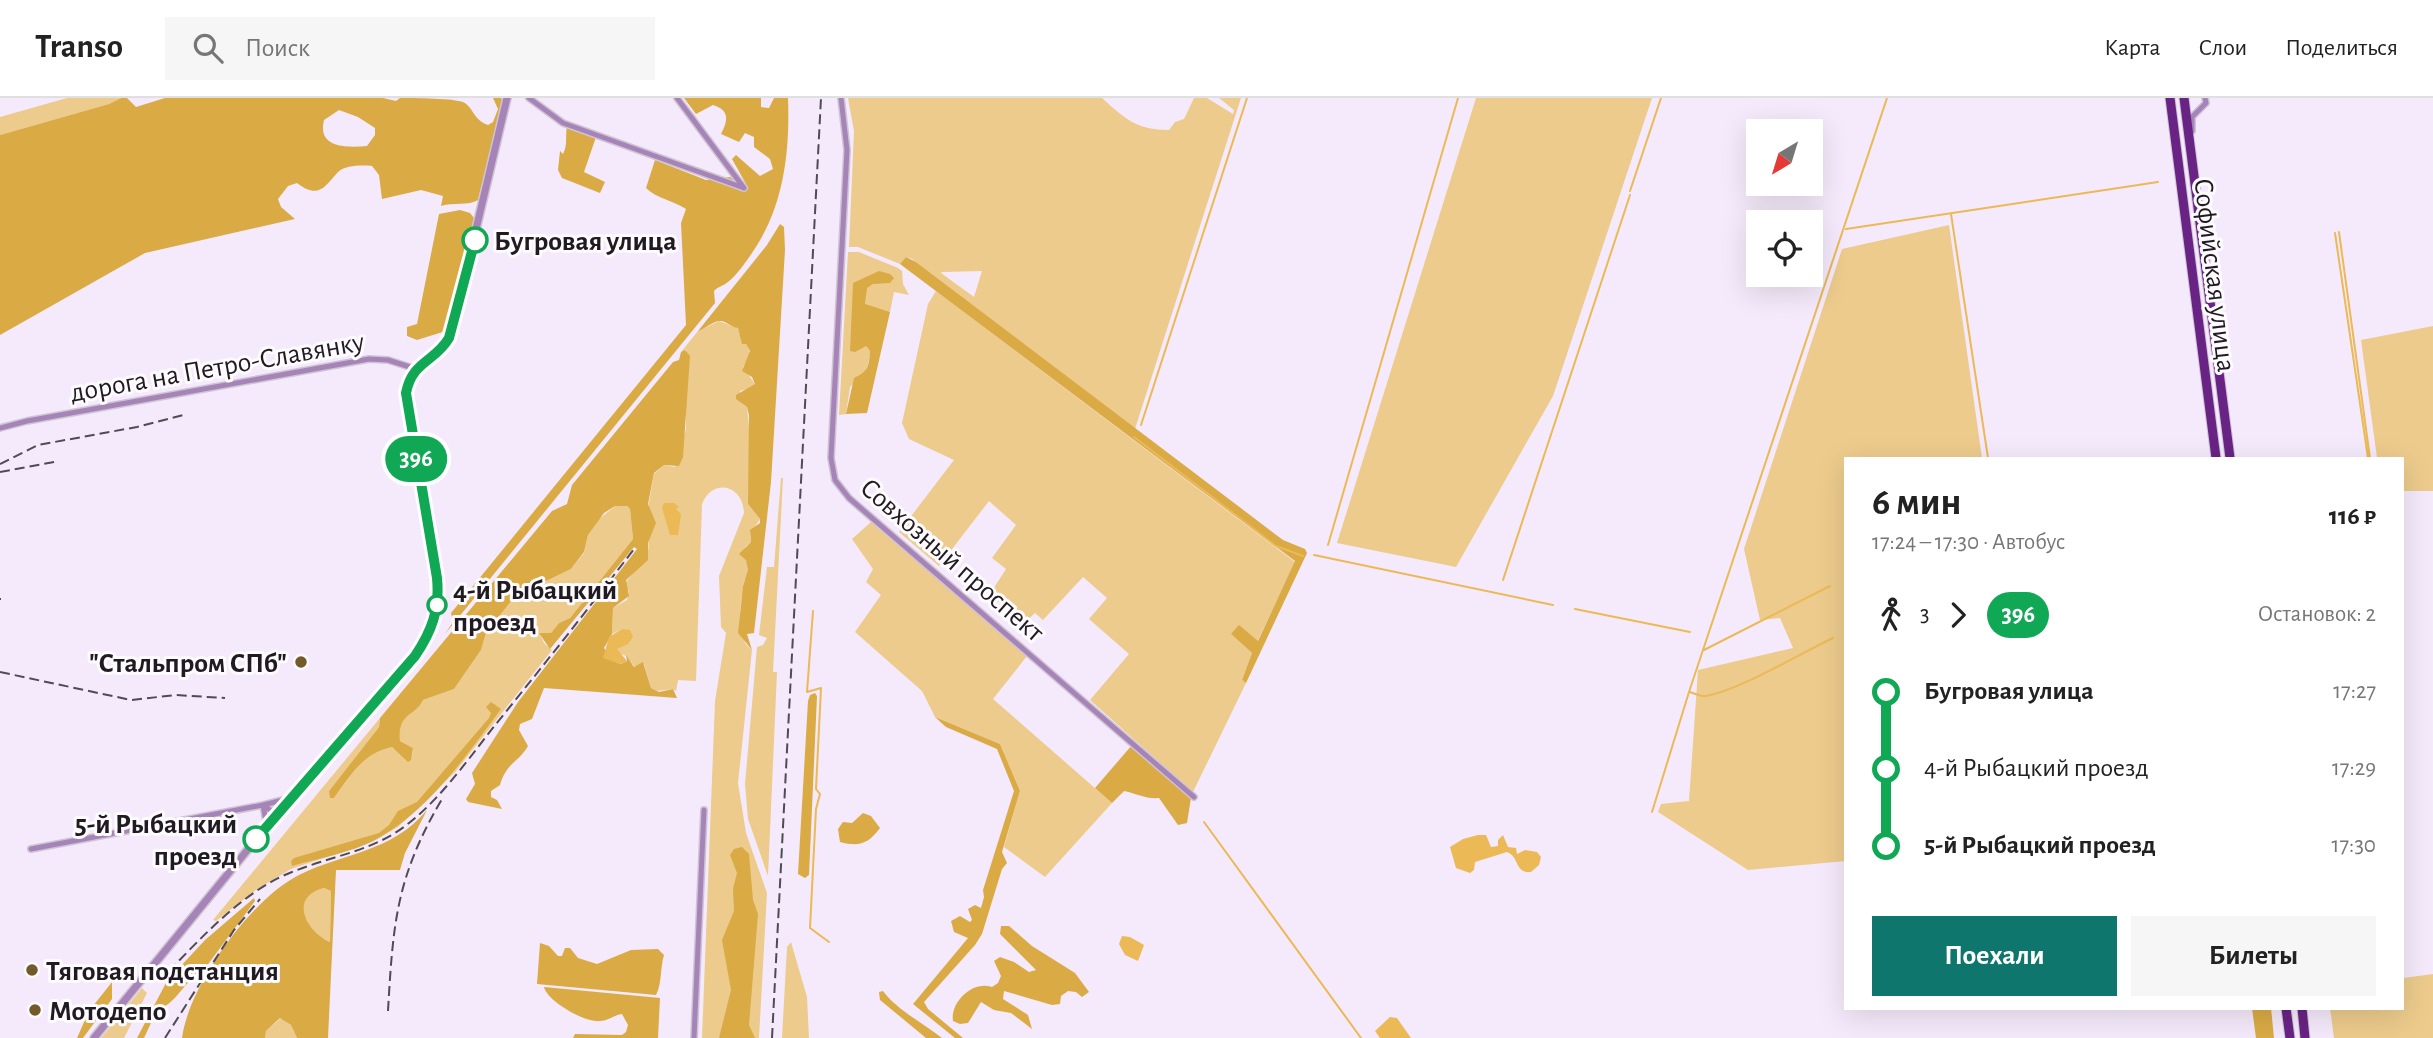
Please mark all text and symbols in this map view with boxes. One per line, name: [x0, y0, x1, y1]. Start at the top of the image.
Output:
search box: [165, 17, 655, 80]
icon: search: [189, 29, 227, 67]
text: Transo: [35, 31, 123, 64]
text: Поиск: [245, 35, 310, 61]
text: Карта: [2104, 36, 2160, 60]
text: Слои: [2198, 36, 2247, 60]
text: Поделиться: [2285, 36, 2398, 60]
north arrow: [1746, 119, 1824, 196]
map controls: [1746, 119, 1823, 287]
street label: Софийская улица: [2188, 177, 2240, 374]
button: locate: [1746, 210, 1823, 287]
marker: Бугровая улица: [462, 227, 488, 253]
place label: Бугровая улица: [494, 228, 677, 256]
street label: дорога на Петро-Славянку: [68, 328, 367, 408]
line badge: 396: [376, 436, 456, 482]
text: 396: [399, 447, 433, 471]
street label: Совхозный проспект: [855, 474, 1049, 648]
text: 6 мин: [1872, 484, 1961, 522]
text: 116 ₽: [2329, 503, 2376, 529]
text: 17:24 – 17:30 · Автобус: [1872, 531, 2065, 554]
place label: 4-й Рыбацкий проезд: [453, 577, 617, 637]
marker: 4-й Рыбацкий проезд: [427, 595, 447, 615]
icon: walk: [1872, 596, 1910, 634]
icon: forward: [1939, 596, 1977, 634]
text: 3: [1920, 603, 1929, 626]
text: 396: [2001, 603, 2035, 627]
text: Остановок: 2: [2258, 603, 2376, 626]
place label: "Стальпром СПб": [89, 650, 287, 678]
marker: "Стальпром СПб": [293, 654, 309, 670]
text: Бугровая улица: [1924, 678, 2094, 704]
text: 17:27: [2333, 680, 2376, 703]
text: 4-й Рыбацкий проезд: [1924, 755, 2149, 781]
text: 17:29: [2332, 757, 2376, 780]
place label: 5-й Рыбацкий проезд: [75, 811, 237, 871]
marker: 5-й Рыбацкий проезд: [243, 826, 269, 852]
text: 5-й Рыбацкий проезд: [1924, 832, 2156, 858]
text: 17:30: [2332, 834, 2376, 857]
button: Поехали: [1872, 916, 2117, 996]
button: Билеты: [2131, 916, 2376, 996]
place label: Тяговая подстанция: [46, 958, 279, 986]
marker: Тяговая подстанция: [24, 962, 40, 978]
place label: Мотодепо: [49, 998, 167, 1026]
marker: Мотодепо: [27, 1002, 43, 1018]

